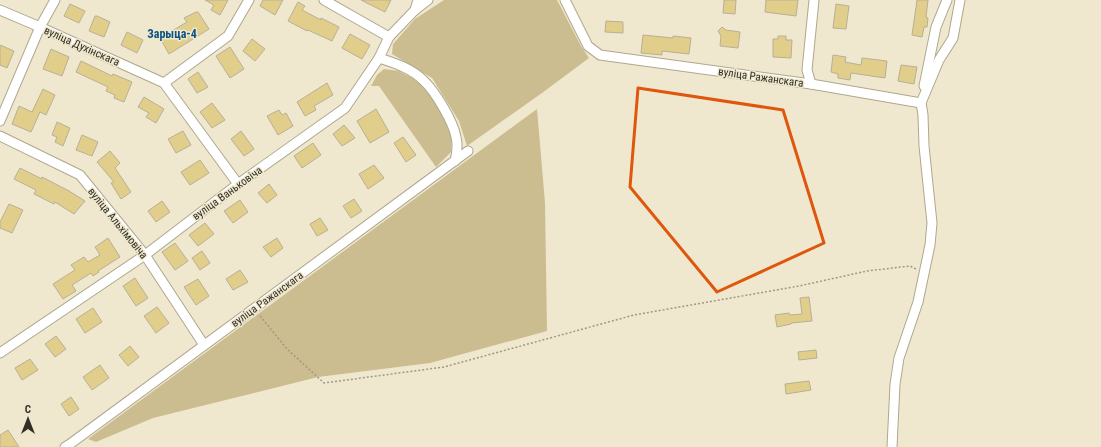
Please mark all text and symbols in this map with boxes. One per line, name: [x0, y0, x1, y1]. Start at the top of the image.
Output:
street label: вуліца Духінскага: [42, 24, 122, 69]
district label: Зарыца-4: [147, 27, 197, 41]
street label: вуліца Ражанскага: [717, 65, 804, 90]
street label: вуліца Ваньковіча: [190, 164, 265, 223]
street label: вуліца Альхімовіча: [85, 185, 150, 261]
street label: вуліца Ражанскага: [229, 269, 306, 330]
north arrow: [8, 399, 48, 439]
text: С: [25, 403, 31, 416]

